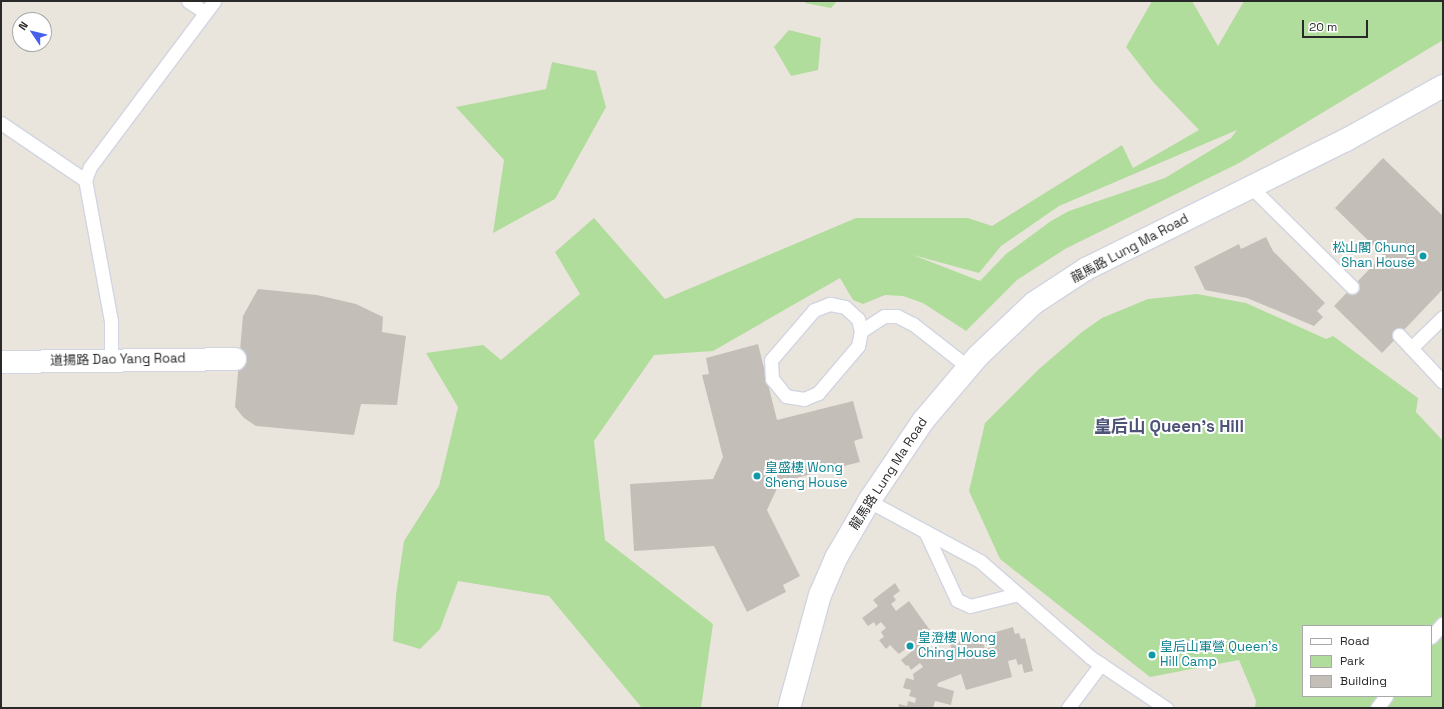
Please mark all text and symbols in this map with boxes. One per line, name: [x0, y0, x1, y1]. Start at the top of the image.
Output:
north arrow: [12, 12, 52, 52]
scale bar: [1304, 12, 1370, 38]
text: N: [15, 19, 31, 33]
text: 20 m: [1309, 19, 1337, 35]
street label: 龍馬路 Lung Ma Road: [1069, 211, 1191, 287]
place label: 松山閣 Chung Shan House: [1332, 241, 1415, 272]
marker: 松山閣 Chung Shan House: [1418, 251, 1428, 261]
street label: 道揚路 Dao Yang Road: [50, 351, 186, 369]
street label: 龍馬路 Lung Ma Road: [847, 415, 931, 533]
district label: 皇后山 Queen's Hill: [1094, 417, 1244, 437]
place label: 皇盛樓 Wong Sheng House: [765, 461, 847, 492]
marker: 皇盛樓 Wong Sheng House: [752, 471, 762, 481]
legend: [1302, 625, 1432, 697]
place label: 皇澄樓 Wong Ching House: [918, 631, 996, 662]
text: Road: [1340, 633, 1369, 649]
place label: 皇后山軍營 Queen's Hill Camp: [1160, 640, 1278, 671]
marker: 皇澄樓 Wong Ching House: [905, 641, 915, 651]
marker: 皇后山軍營 Queen's Hill Camp: [1147, 650, 1157, 660]
text: Park: [1340, 653, 1365, 669]
text: Building: [1340, 673, 1387, 689]

